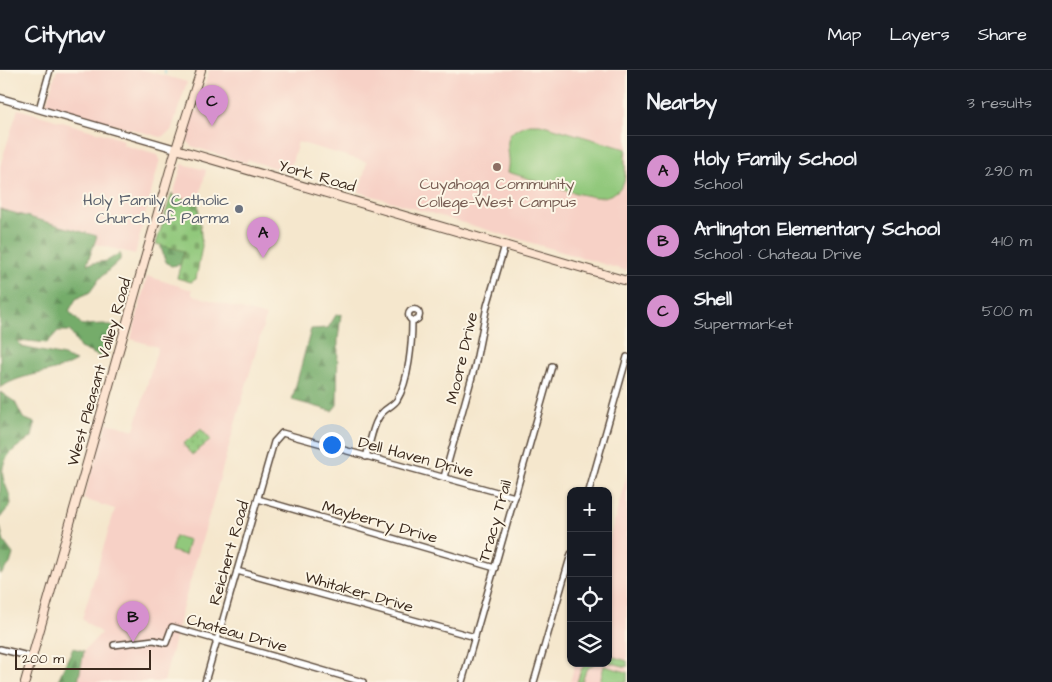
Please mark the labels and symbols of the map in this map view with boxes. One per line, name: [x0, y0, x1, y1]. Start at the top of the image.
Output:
pin: C: [196, 85, 228, 126]
street label: York Road: [276, 154, 358, 198]
marker: Cuyahoga Community College—West Campus: [491, 161, 503, 173]
place label: Cuyahoga Community College—West Campus: [417, 173, 577, 214]
place label: Holy Family Catholic Church of Parma: [83, 189, 229, 229]
marker: Holy Family Catholic Church of Parma: [233, 203, 245, 215]
pin: A: [247, 217, 279, 258]
street label: West Pleasant Valley Road: [62, 275, 137, 469]
street label: Moore Drive: [441, 310, 483, 406]
street label: Dell Haven Drive: [356, 431, 476, 483]
your location: [319, 432, 345, 458]
street label: Tracy Trail: [473, 478, 518, 565]
street label: Mayberry Drive: [319, 495, 441, 550]
street label: Reichert Road: [204, 498, 254, 608]
street label: Whitaker Drive: [302, 566, 416, 618]
pin: B: [117, 601, 149, 642]
street label: Chateau Drive: [184, 608, 290, 658]
scale bar: [15, 647, 151, 670]

